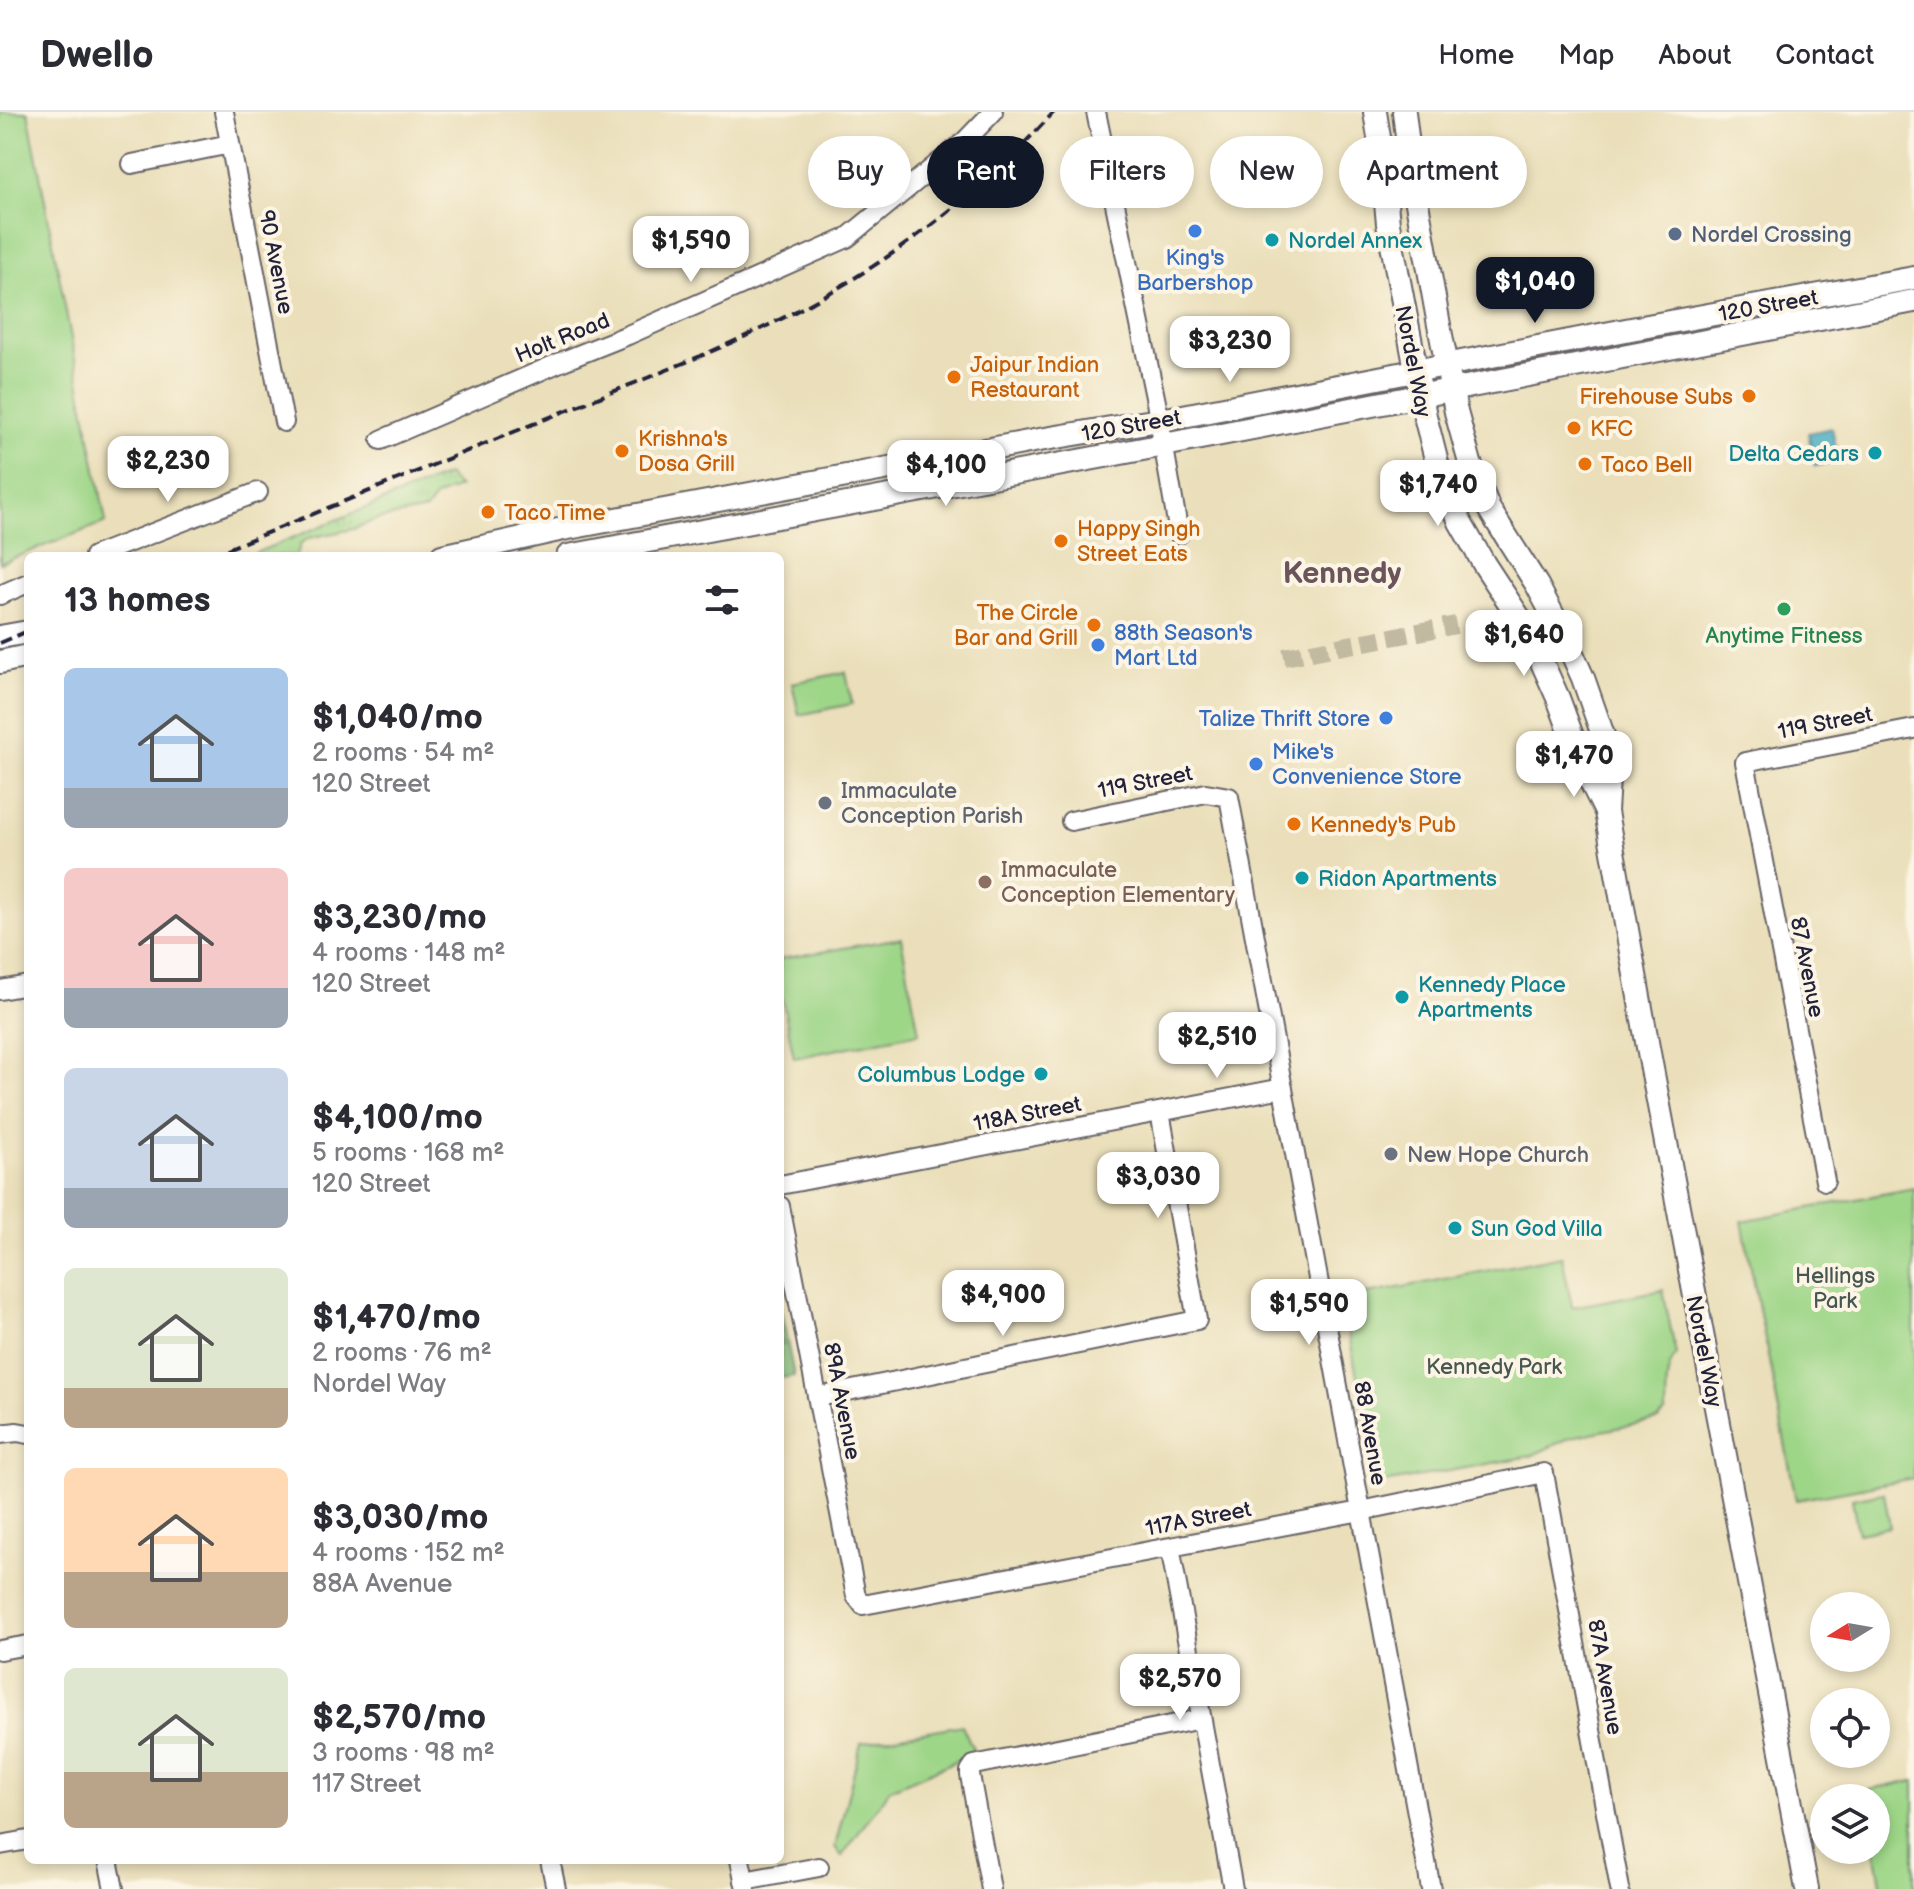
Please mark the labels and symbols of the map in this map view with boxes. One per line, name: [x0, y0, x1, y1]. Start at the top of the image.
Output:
street label: 90 Avenue: [252, 208, 299, 317]
pin: $1,590: [626, 216, 756, 284]
marker: King's Barbershop: [1186, 222, 1204, 240]
place label: Nordel Crossing: [1691, 222, 1852, 249]
marker: Nordel Crossing: [1666, 225, 1684, 243]
place label: Nordel Annex: [1288, 228, 1423, 255]
marker: Nordel Annex: [1263, 231, 1281, 249]
place label: King's Barbershop: [1136, 245, 1254, 297]
pin: $1,040: [1470, 257, 1600, 325]
street label: 120 Street: [1717, 284, 1820, 328]
street label: Nordel Way: [1388, 303, 1437, 420]
street label: Holt Road: [511, 307, 614, 370]
pin: $3,230: [1165, 316, 1295, 384]
place label: Jaipur Indian Restaurant: [970, 352, 1099, 404]
marker: Jaipur Indian Restaurant: [945, 368, 963, 386]
place label: Firehouse Subs: [1579, 384, 1733, 411]
marker: Firehouse Subs: [1740, 387, 1758, 405]
street label: 120 Street: [1080, 404, 1183, 448]
place label: KFC: [1590, 416, 1633, 443]
marker: KFC: [1565, 419, 1583, 437]
place label: Krishna's Dosa Grill: [638, 426, 735, 478]
pin: $2,230: [103, 436, 233, 504]
pin: $4,100: [881, 440, 1011, 508]
place label: Delta Cedars: [1728, 441, 1859, 468]
marker: Krishna's Dosa Grill: [613, 442, 631, 460]
marker: Delta Cedars: [1866, 444, 1884, 462]
place label: Taco Bell: [1601, 452, 1692, 479]
marker: Taco Bell: [1576, 455, 1594, 473]
pin: $1,740: [1373, 460, 1503, 528]
place label: Taco Time: [504, 500, 606, 527]
marker: Taco Time: [479, 503, 497, 521]
place label: Happy Singh Street Eats: [1077, 516, 1201, 568]
marker: Happy Singh Street Eats: [1052, 532, 1070, 550]
district label: Kennedy: [1283, 556, 1401, 592]
place label: The Circle Bar and Grill: [954, 600, 1078, 652]
marker: Anytime Fitness: [1775, 600, 1793, 618]
pin: $1,640: [1459, 610, 1589, 678]
marker: The Circle Bar and Grill: [1085, 616, 1103, 634]
place label: 88th Season's Mart Ltd: [1114, 620, 1253, 672]
place label: Anytime Fitness: [1705, 623, 1863, 650]
marker: 88th Season's Mart Ltd: [1089, 636, 1107, 654]
street label: 119 Street: [1776, 701, 1875, 746]
place label: Talize Thrift Store: [1199, 706, 1370, 733]
marker: Talize Thrift Store: [1377, 709, 1395, 727]
pin: $1,470: [1509, 731, 1639, 799]
place label: Mike's Convenience Store: [1272, 739, 1462, 791]
marker: Mike's Convenience Store: [1247, 755, 1265, 773]
street label: 119 Street: [1096, 760, 1195, 805]
place label: Immaculate Conception Parish: [841, 778, 1023, 830]
marker: Immaculate Conception Parish: [816, 794, 834, 812]
place label: Kennedy's Pub: [1310, 812, 1456, 839]
marker: Kennedy's Pub: [1285, 815, 1303, 833]
place label: Immaculate Conception Elementary: [1001, 857, 1235, 909]
place label: Ridon Apartments: [1318, 866, 1497, 893]
marker: Ridon Apartments: [1293, 869, 1311, 887]
marker: Immaculate Conception Elementary: [976, 873, 994, 891]
street label: 87 Avenue: [1784, 915, 1830, 1020]
place label: Kennedy Place Apartments: [1418, 972, 1566, 1024]
marker: Kennedy Place Apartments: [1393, 988, 1411, 1006]
pin: $2,510: [1152, 1012, 1282, 1080]
place label: Columbus Lodge: [857, 1062, 1025, 1089]
marker: Columbus Lodge: [1032, 1065, 1050, 1083]
street label: 118A Street: [971, 1091, 1084, 1138]
place label: New Hope Church: [1407, 1142, 1589, 1169]
marker: New Hope Church: [1382, 1145, 1400, 1163]
pin: $3,030: [1093, 1152, 1223, 1220]
place label: Sun God Villa: [1471, 1216, 1603, 1243]
marker: Sun God Villa: [1446, 1219, 1464, 1237]
park label: Hellings Park: [1795, 1263, 1875, 1315]
pin: $4,900: [938, 1270, 1068, 1338]
pin: $1,590: [1244, 1279, 1374, 1347]
street label: Nordel Way: [1679, 1293, 1728, 1410]
street label: 89A Avenue: [817, 1340, 866, 1462]
park label: Kennedy Park: [1426, 1354, 1562, 1381]
street label: 88 Avenue: [1347, 1379, 1392, 1488]
street label: 117A Street: [1143, 1496, 1254, 1543]
north arrow: [1810, 1592, 1890, 1672]
street label: 87A Avenue: [1581, 1617, 1628, 1737]
pin: $2,570: [1115, 1654, 1245, 1722]

